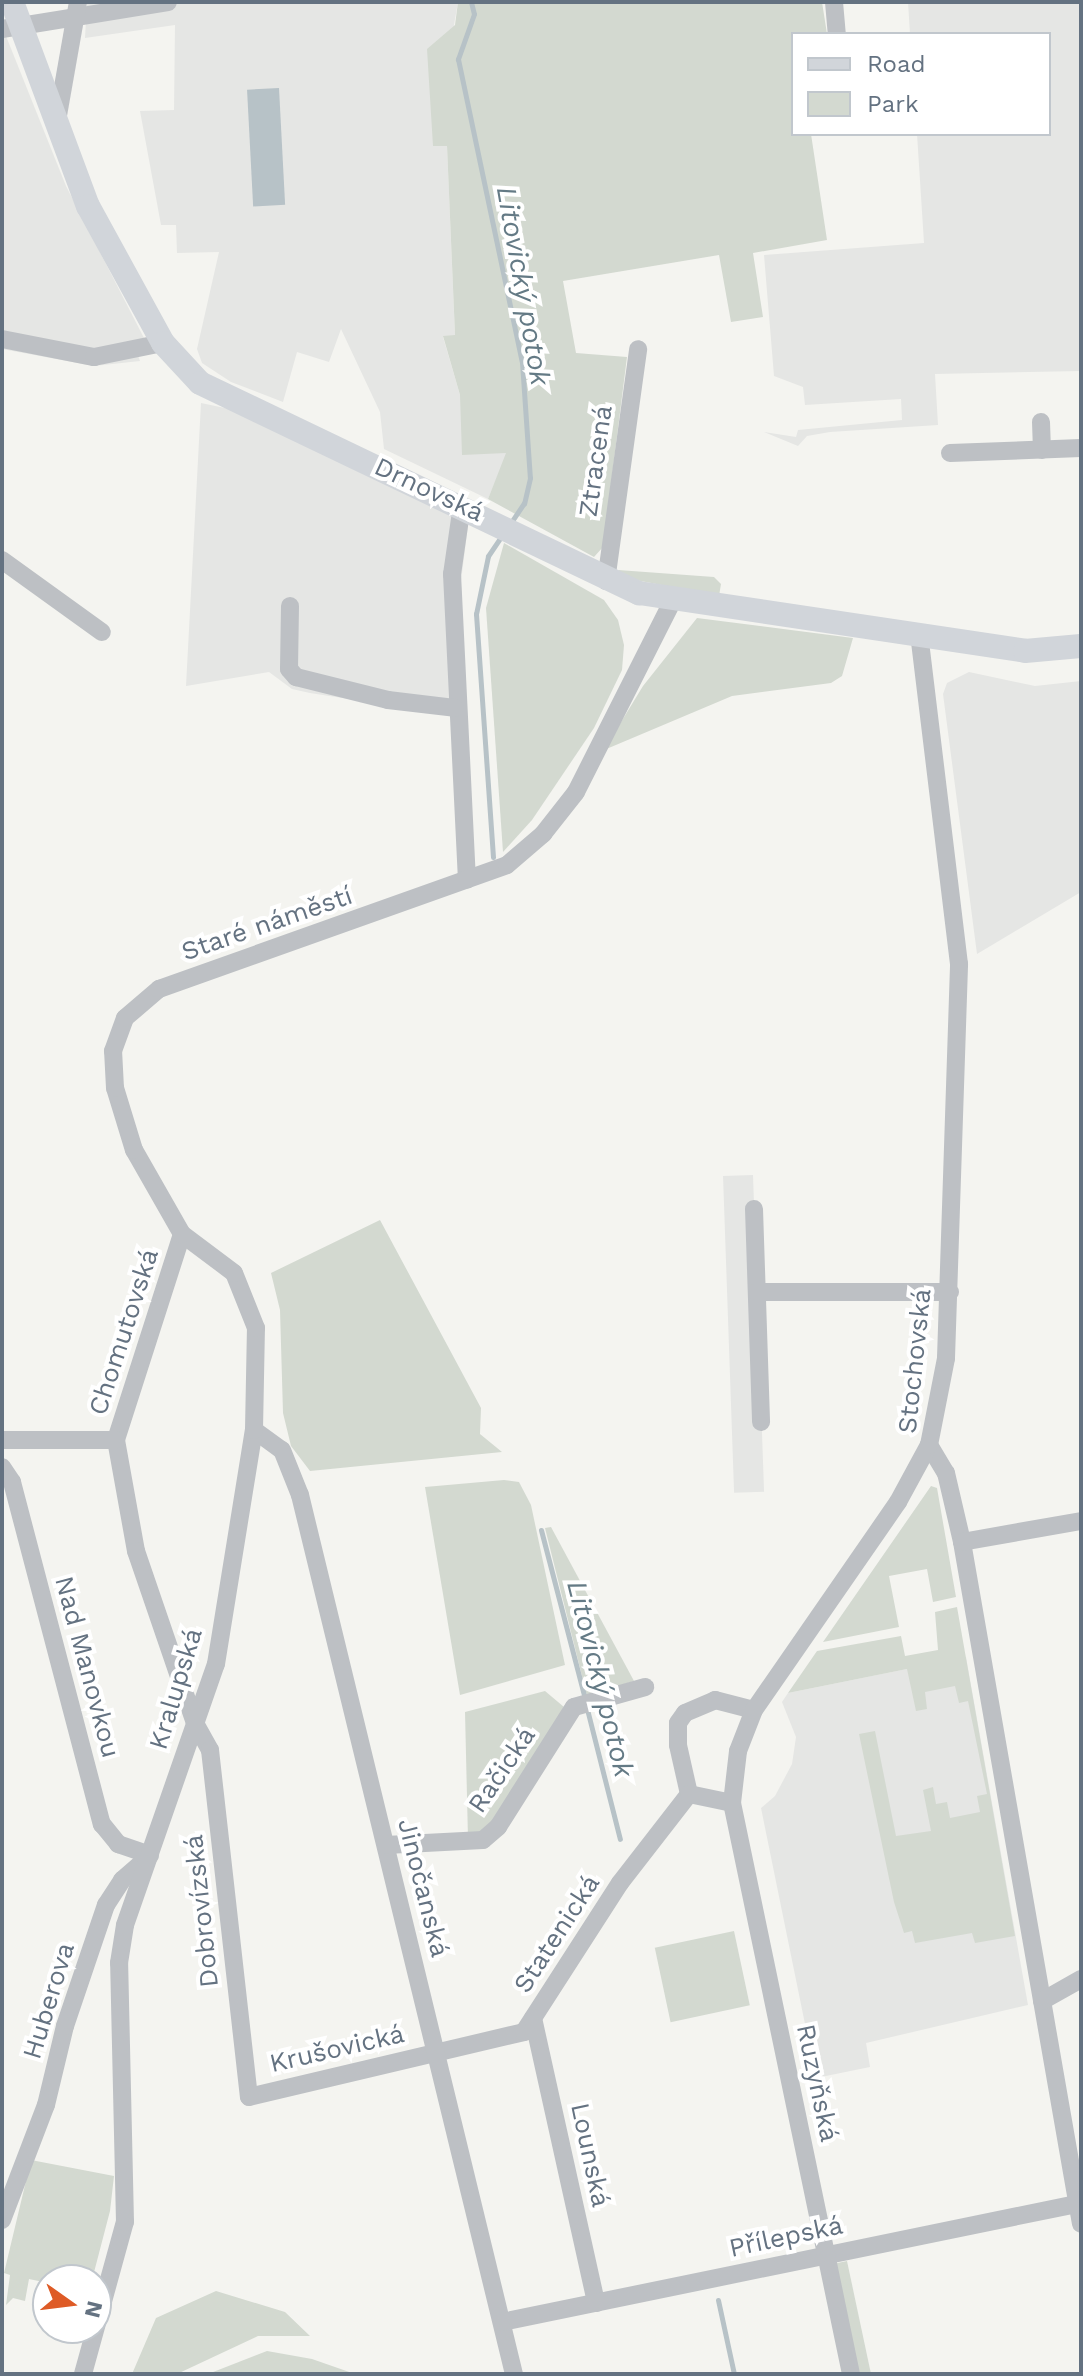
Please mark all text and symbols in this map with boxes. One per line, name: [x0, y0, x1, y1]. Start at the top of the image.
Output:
legend: [791, 32, 1051, 136]
text: Road: [867, 50, 926, 78]
text: Park: [867, 90, 919, 118]
water label: Litovický potok: [489, 183, 557, 389]
street label: Ztracená: [573, 403, 619, 519]
street label: Drnovská: [369, 451, 489, 529]
street label: Staré náměstí: [178, 880, 356, 968]
street label: Chomutovská: [82, 1245, 166, 1419]
street label: Stochovská: [892, 1287, 938, 1435]
street label: Nad Manovkou: [48, 1573, 126, 1761]
water label: Litovický potok: [559, 1577, 641, 1781]
street label: Kralupská: [143, 1625, 209, 1753]
street label: Račická: [462, 1721, 542, 1819]
street label: Jinočanská: [391, 1816, 455, 1960]
street label: Dobrovízská: [178, 1833, 226, 1989]
street label: Statenická: [507, 1869, 607, 1999]
street label: Huberova: [17, 1939, 81, 2063]
street label: Krušovická: [267, 2018, 407, 2080]
street label: Ruzyňská: [789, 2021, 845, 2145]
street label: Lounská: [564, 2100, 616, 2210]
street label: Přílepská: [726, 2210, 846, 2264]
north arrow: [32, 2264, 112, 2344]
text: N: [80, 2299, 108, 2320]

